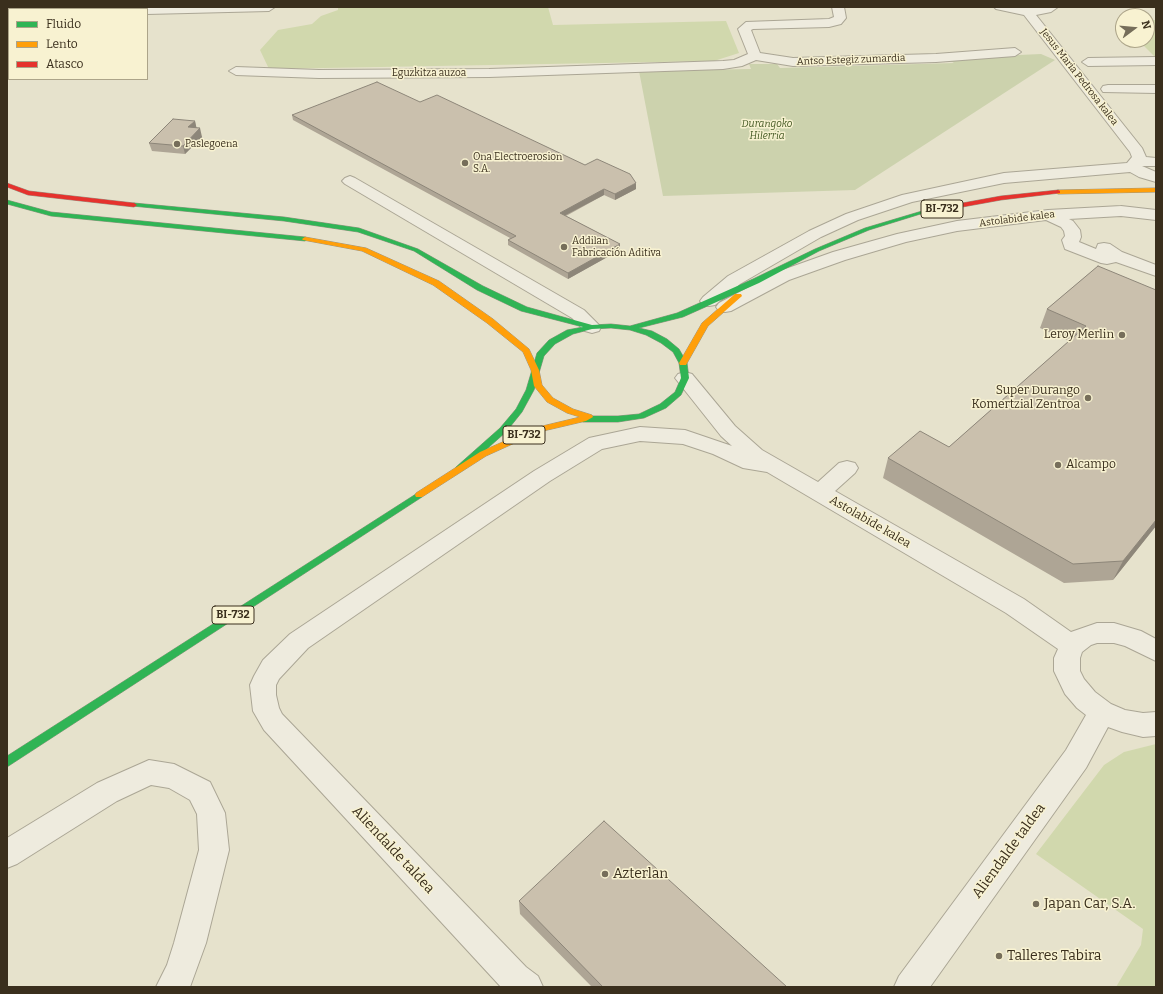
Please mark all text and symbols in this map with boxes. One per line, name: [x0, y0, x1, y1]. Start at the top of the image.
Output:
legend: [8, 8, 148, 80]
north arrow: [1115, 8, 1155, 48]
text: Fluido: [46, 17, 81, 31]
text: N: [1139, 19, 1153, 31]
street label: Jesus Maria Pedrosa kalea: [1038, 26, 1120, 128]
text: Lento: [46, 37, 78, 51]
street label: Antso Estegiz zumardia: [796, 52, 906, 68]
text: Atasco: [46, 57, 84, 71]
street label: Eguzkitza auzoa: [392, 67, 466, 79]
park label: Durangoko Hilerria: [742, 118, 792, 142]
place label: Paslegoena: [185, 138, 238, 150]
marker: Paslegoena: [172, 139, 182, 149]
place label: Ona Electroerosion S.A.: [473, 151, 562, 174]
marker: Ona Electroerosion S.A.: [460, 158, 470, 168]
road number: BI-732: [921, 200, 963, 218]
street label: Astolabide kalea: [979, 208, 1055, 230]
place label: Addilan Fabricación Aditiva: [572, 235, 661, 258]
marker: Addilan Fabricación Aditiva: [559, 242, 569, 252]
place label: Leroy Merlin: [1044, 328, 1114, 342]
marker: Leroy Merlin: [1117, 330, 1127, 340]
place label: Super Durango Komertzial Zentroa: [972, 384, 1080, 412]
marker: Super Durango Komertzial Zentroa: [1083, 393, 1093, 403]
road number: BI-732: [503, 426, 545, 444]
place label: Alcampo: [1066, 458, 1116, 472]
marker: Alcampo: [1053, 460, 1063, 470]
street label: Astolabide kalea: [827, 493, 913, 551]
road number: BI-732: [212, 606, 254, 624]
street label: Aliendalde taldea: [969, 800, 1049, 902]
street label: Aliendalde taldea: [348, 803, 438, 897]
place label: Azterlan: [613, 866, 668, 882]
marker: Azterlan: [600, 869, 610, 879]
place label: Japan Car, S.A.: [1044, 896, 1135, 912]
marker: Japan Car, S.A.: [1031, 899, 1041, 909]
place label: Talleres Tabira: [1007, 948, 1102, 964]
marker: Talleres Tabira: [994, 951, 1004, 961]

